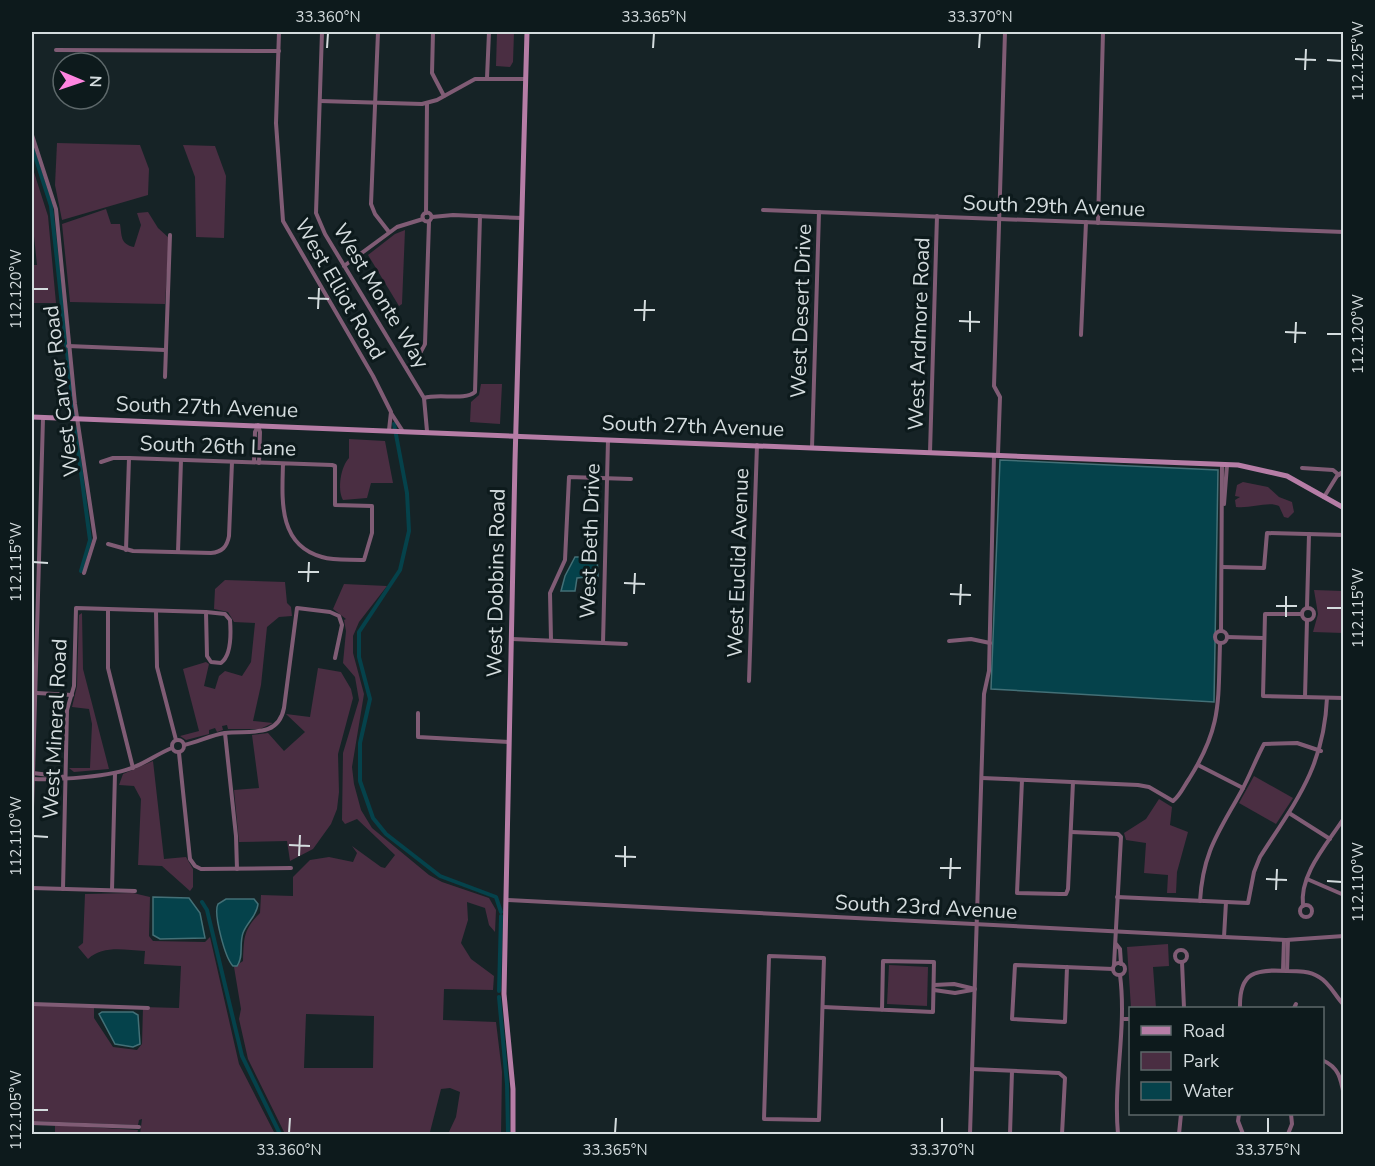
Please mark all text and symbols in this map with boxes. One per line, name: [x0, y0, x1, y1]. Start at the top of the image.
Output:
text: 33.360°N: [295, 7, 361, 27]
text: 33.365°N: [621, 7, 687, 27]
text: 33.370°N: [947, 7, 1013, 27]
text: 112.125°W: [1348, 21, 1368, 101]
north arrow: [51, 51, 111, 111]
text: N: [84, 75, 106, 88]
street label: South 29th Avenue: [962, 189, 1146, 223]
street label: West Elliot Road: [288, 213, 392, 365]
street label: West Monte Way: [327, 218, 436, 374]
street label: West Desert Drive: [784, 223, 818, 399]
street label: West Ardmore Road: [902, 237, 936, 431]
text: 112.120°W: [6, 249, 26, 329]
text: 112.120°W: [1348, 294, 1368, 374]
street label: West Carver Road: [37, 304, 85, 478]
street label: South 27th Avenue: [115, 390, 299, 424]
street label: South 27th Avenue: [601, 409, 785, 443]
street label: South 26th Lane: [139, 429, 297, 463]
street label: West Beth Drive: [573, 463, 607, 619]
street label: West Euclid Avenue: [721, 468, 755, 658]
street label: West Dobbins Road: [480, 488, 512, 678]
text: 112.115°W: [6, 522, 26, 602]
text: 112.115°W: [1348, 568, 1368, 648]
street label: West Mineral Road: [36, 638, 74, 820]
text: 112.110°W: [6, 796, 26, 876]
text: 112.110°W: [1348, 842, 1368, 922]
street label: South 23rd Avenue: [834, 888, 1018, 926]
legend: [1129, 1007, 1324, 1115]
text: Road: [1183, 1019, 1225, 1043]
text: Park: [1183, 1049, 1220, 1073]
text: 112.105°W: [6, 1070, 26, 1150]
text: Water: [1183, 1079, 1234, 1103]
text: 33.360°N: [256, 1140, 322, 1160]
text: 33.365°N: [582, 1140, 648, 1160]
text: 33.370°N: [909, 1140, 975, 1160]
text: 33.375°N: [1235, 1140, 1301, 1160]

